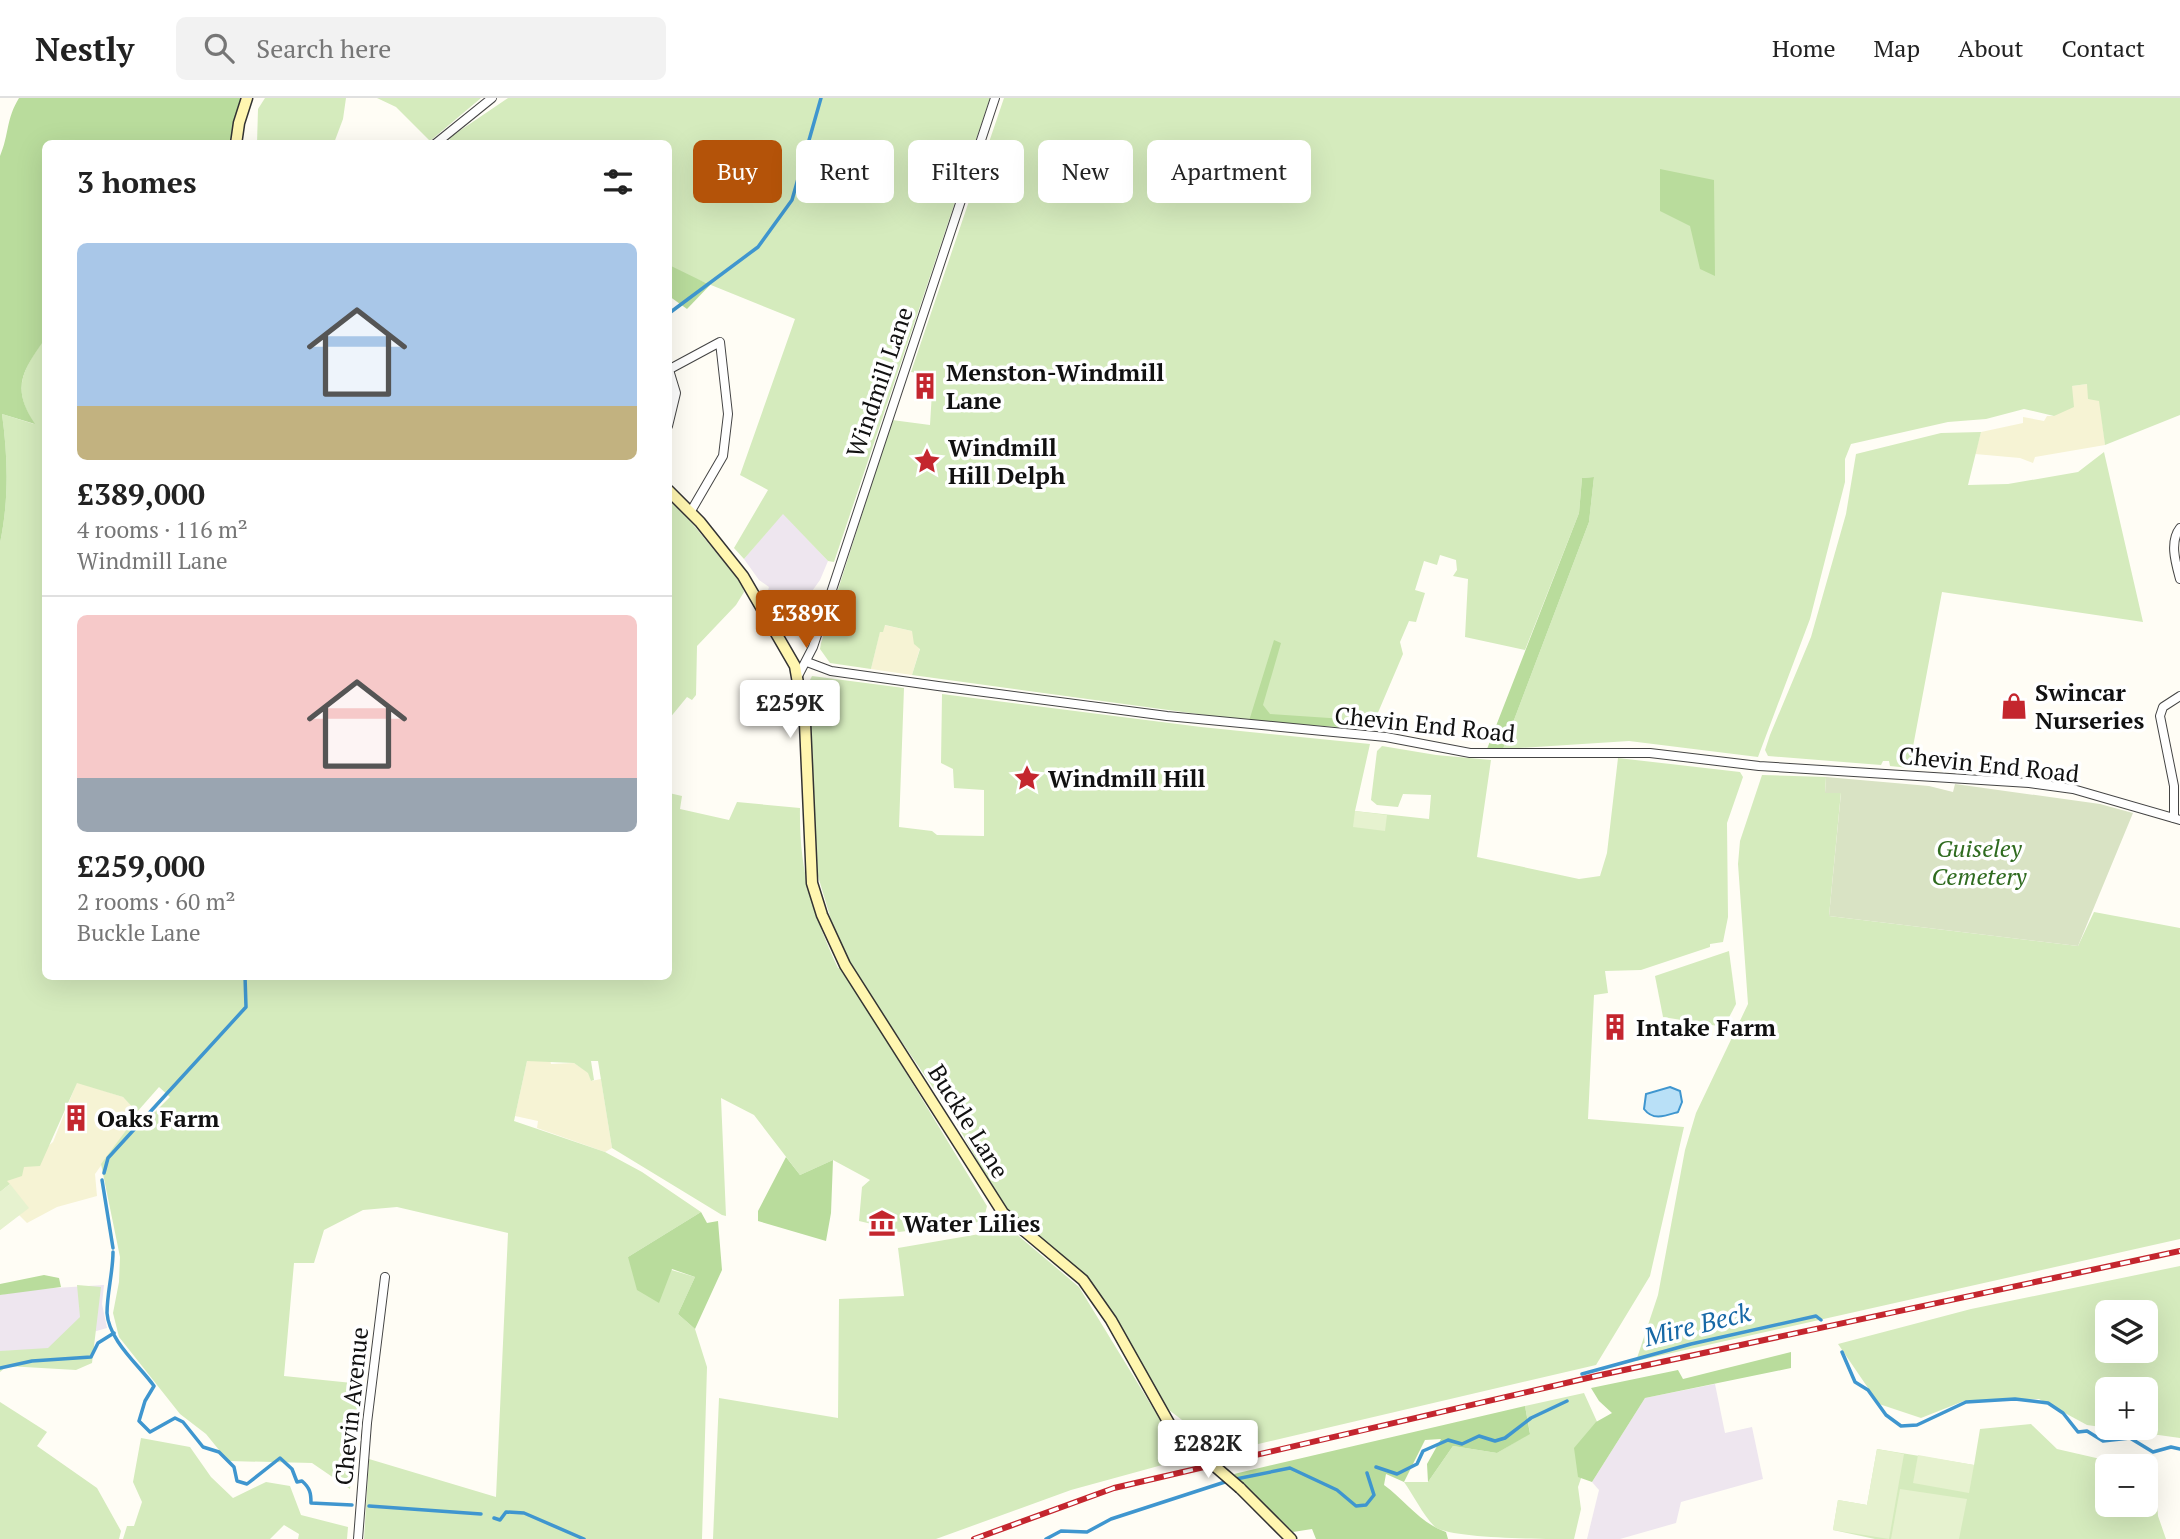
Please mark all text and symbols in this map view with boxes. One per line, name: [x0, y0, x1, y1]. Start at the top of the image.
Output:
search box: [176, 17, 666, 80]
text: Nestly: [35, 27, 134, 70]
icon: search: [200, 29, 238, 67]
text: Search here: [256, 31, 391, 65]
text: Home: [1772, 32, 1836, 64]
text: Map: [1874, 32, 1920, 64]
text: About: [1958, 32, 2024, 64]
text: Contact: [2062, 32, 2145, 64]
chip: Buy: [693, 140, 782, 203]
chip: Rent: [796, 140, 894, 203]
chip: Filters: [908, 140, 1024, 203]
chip: New: [1038, 140, 1133, 203]
chip: Apartment: [1147, 140, 1311, 203]
text: 3 homes: [77, 162, 196, 202]
icon: filters: [599, 163, 637, 201]
icon: home: [294, 289, 420, 415]
street label: Windmill Lane: [838, 303, 920, 461]
place label: Menston-Windmill Lane: [946, 356, 1164, 416]
building icon: Menston-Windmill Lane: [910, 371, 940, 401]
place label: Windmill Hill Delph: [948, 431, 1066, 491]
place icon: Windmill Hill Delph: [912, 446, 942, 476]
text: £389,000: [77, 474, 205, 514]
text: 4 rooms · 116 m²: [77, 514, 248, 545]
text: Windmill Lane: [77, 545, 228, 576]
pin: £389K: [757, 590, 855, 650]
text: £389K: [772, 597, 840, 628]
icon: home: [294, 661, 420, 787]
place label: Swincar Nurseries: [2035, 676, 2144, 736]
pin: £259K: [741, 680, 839, 740]
text: £259K: [756, 687, 824, 718]
shop icon: Swincar Nurseries: [1999, 691, 2029, 721]
street label: Chevin End Road: [1333, 699, 1517, 749]
street label: Chevin End Road: [1897, 739, 2081, 789]
place label: Windmill Hill: [1048, 762, 1206, 794]
place icon: Windmill Hill: [1012, 763, 1042, 793]
park label: Guiseley Cemetery: [1932, 832, 2028, 892]
text: £259,000: [77, 846, 205, 886]
text: 2 rooms · 60 m²: [77, 886, 236, 917]
text: Buckle Lane: [77, 917, 201, 948]
place label: Intake Farm: [1636, 1011, 1776, 1043]
building icon: Intake Farm: [1600, 1012, 1630, 1042]
street label: Buckle Lane: [921, 1058, 1017, 1184]
place label: Oaks Farm: [97, 1102, 219, 1134]
building icon: Oaks Farm: [61, 1103, 91, 1133]
place label: Water Lilies: [903, 1207, 1041, 1239]
museum icon: Water Lilies: [867, 1208, 897, 1238]
water label: Mire Beck: [1639, 1294, 1754, 1354]
map controls: [2095, 1300, 2158, 1517]
button: layers: [2095, 1300, 2158, 1363]
street label: Chevin Avenue: [327, 1325, 375, 1487]
button: +: [2095, 1377, 2158, 1440]
pin: £282K: [1159, 1420, 1257, 1480]
text: £282K: [1174, 1427, 1242, 1458]
button: −: [2095, 1454, 2158, 1517]

